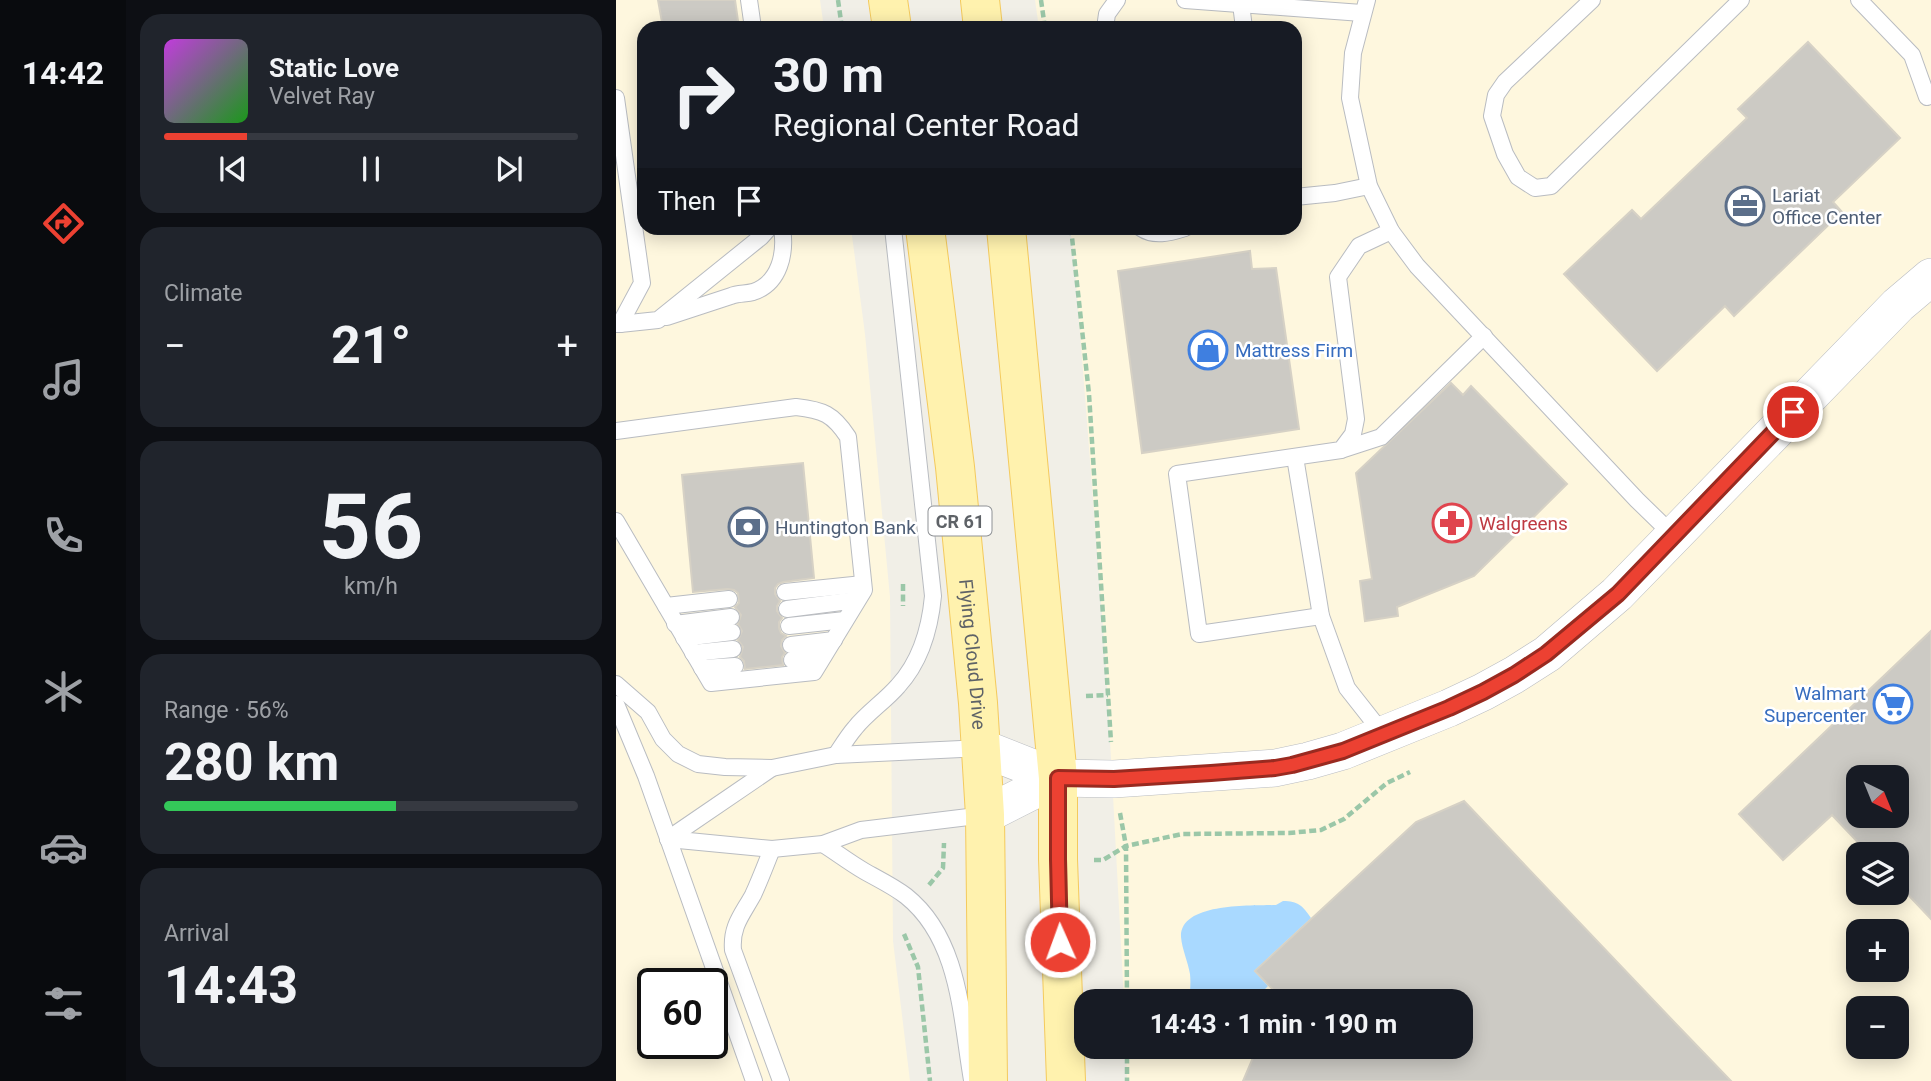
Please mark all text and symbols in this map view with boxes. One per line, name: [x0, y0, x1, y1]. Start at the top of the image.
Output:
text: 30 m: [773, 47, 884, 104]
icon: right: [658, 49, 749, 140]
text: Static Love: [269, 53, 399, 83]
text: 14:42: [22, 54, 104, 92]
text: Velvet Ray: [269, 83, 375, 110]
text: Regional Center Road: [773, 106, 1080, 144]
icon: previous: [214, 150, 252, 188]
icon: pause: [352, 150, 390, 188]
icon: next: [490, 150, 528, 188]
icon: arrive: [730, 182, 768, 220]
place label: Lariat Office Center: [1772, 184, 1882, 229]
office icon: Lariat Office Center: [1724, 185, 1766, 227]
text: Then: [658, 186, 716, 216]
icon: directions: [39, 199, 88, 248]
text: Climate: [164, 280, 243, 307]
text: 21°: [331, 315, 411, 376]
text: −: [164, 324, 186, 368]
text: +: [556, 324, 578, 368]
shop icon: Mattress Firm: [1187, 329, 1229, 371]
place label: Mattress Firm: [1235, 339, 1353, 362]
icon: music: [39, 355, 88, 404]
pin: [1763, 382, 1823, 442]
icon: arrive: [1774, 393, 1812, 431]
text: 56: [319, 474, 423, 580]
pharmacy icon: Walgreens: [1431, 502, 1473, 544]
bank icon: Huntington Bank: [727, 506, 769, 548]
road number: CR 61: [928, 506, 992, 536]
icon: phone: [39, 511, 88, 560]
place label: Walgreens: [1479, 512, 1568, 535]
place label: Huntington Bank: [775, 516, 916, 539]
text: km/h: [344, 573, 398, 600]
street label: Flying Cloud Drive: [954, 578, 991, 730]
icon: climate: [39, 667, 88, 716]
place label: Walmart Supercenter: [1764, 682, 1867, 727]
supermarket icon: Walmart Supercenter: [1872, 683, 1914, 725]
text: Range · 56%: [164, 697, 289, 724]
text: 280 km: [164, 732, 339, 793]
north arrow: [1846, 765, 1909, 828]
map controls: [1846, 765, 1909, 1059]
icon: car: [39, 823, 88, 872]
button: layers: [1846, 842, 1909, 905]
position arrow: [1023, 905, 1097, 979]
button: +: [1846, 919, 1909, 982]
text: Arrival: [164, 920, 229, 947]
text: 14:43: [164, 955, 298, 1016]
speed limit sign: 60: [637, 968, 728, 1059]
icon: filters: [39, 979, 88, 1028]
button: −: [1846, 996, 1909, 1059]
text: 14:43 · 1 min · 190 m: [1150, 1009, 1397, 1039]

